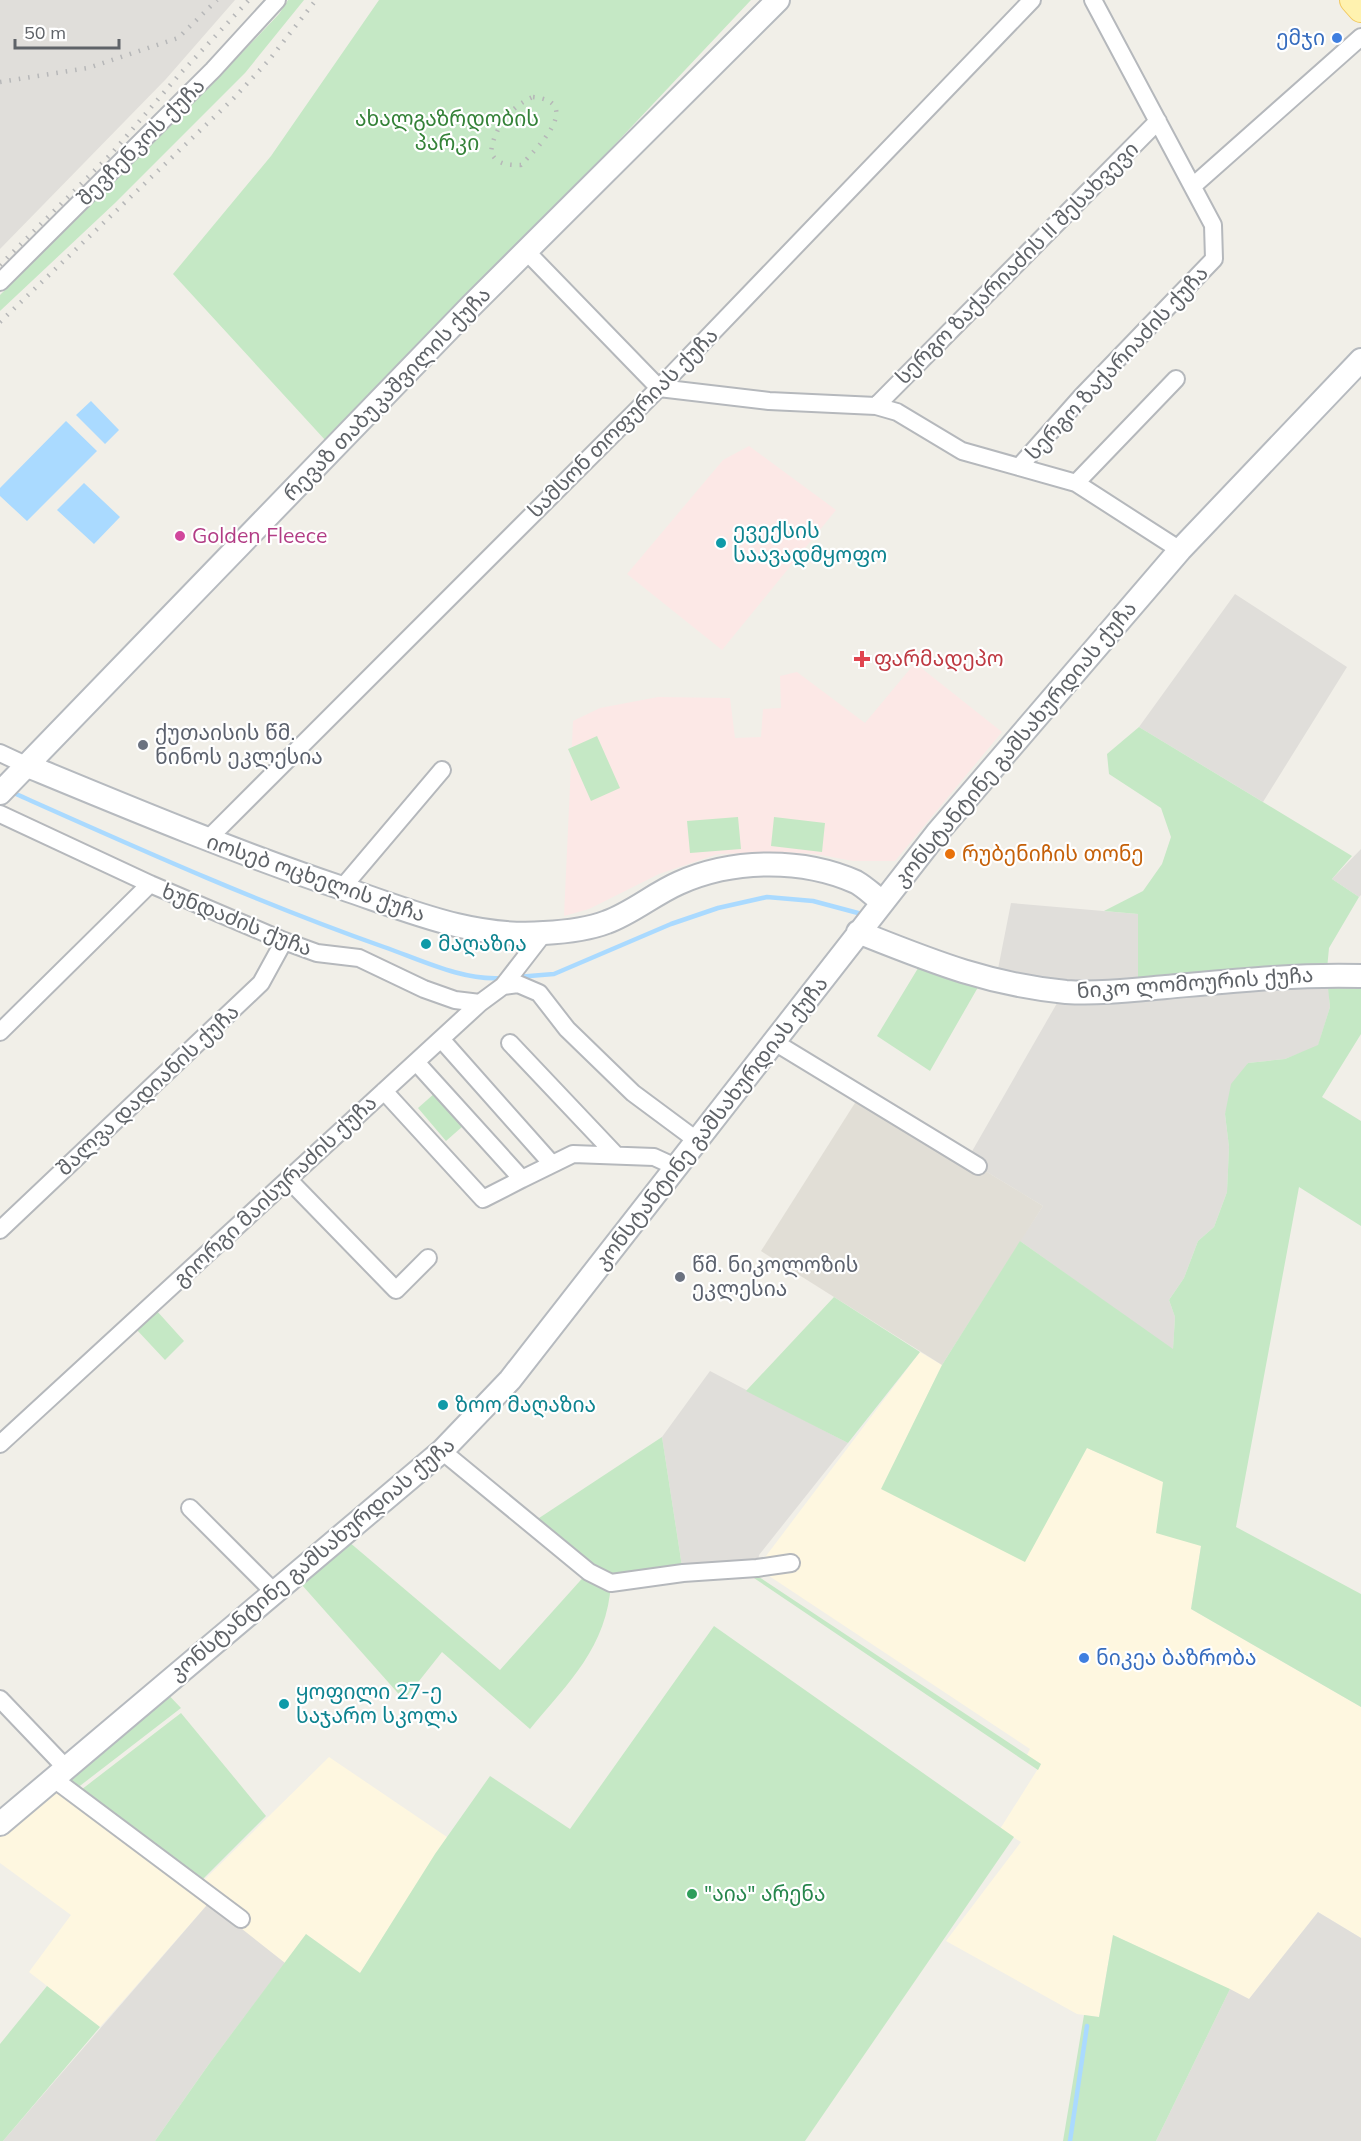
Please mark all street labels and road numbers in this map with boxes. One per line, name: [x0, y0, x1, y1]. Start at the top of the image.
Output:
street label: შევჩენკოს ქუჩა: [71, 72, 210, 211]
street label: სერგო ზაქარიაძის II შესახვევი: [889, 135, 1143, 389]
street label: სერგო ზაქარიაძის ქუჩა: [1019, 260, 1213, 465]
street label: რევაზ თაბუკაშვილის ქუჩა: [277, 281, 496, 506]
street label: სამსონ თოფურიას ქუჩა: [522, 322, 723, 523]
street label: კონსტანტინე გამსახურდიას ქუჩა: [887, 595, 1142, 892]
street label: იოსებ ოცხელის ქუჩა: [203, 827, 429, 928]
street label: ხუნდაძის ქუჩა: [158, 877, 316, 962]
street label: ნიკო ლომოურის ქუჩა: [1076, 961, 1314, 1004]
street label: კონსტანტინე გამსახურდიას ქუჩა: [588, 971, 834, 1275]
street label: შალვა დადიანის ქუჩა: [51, 998, 245, 1181]
street label: გიორგი მაისურაძის ქუჩა: [167, 1089, 382, 1291]
street label: კონსტანტინე გამსახურდიას ქუჩა: [163, 1431, 460, 1686]

